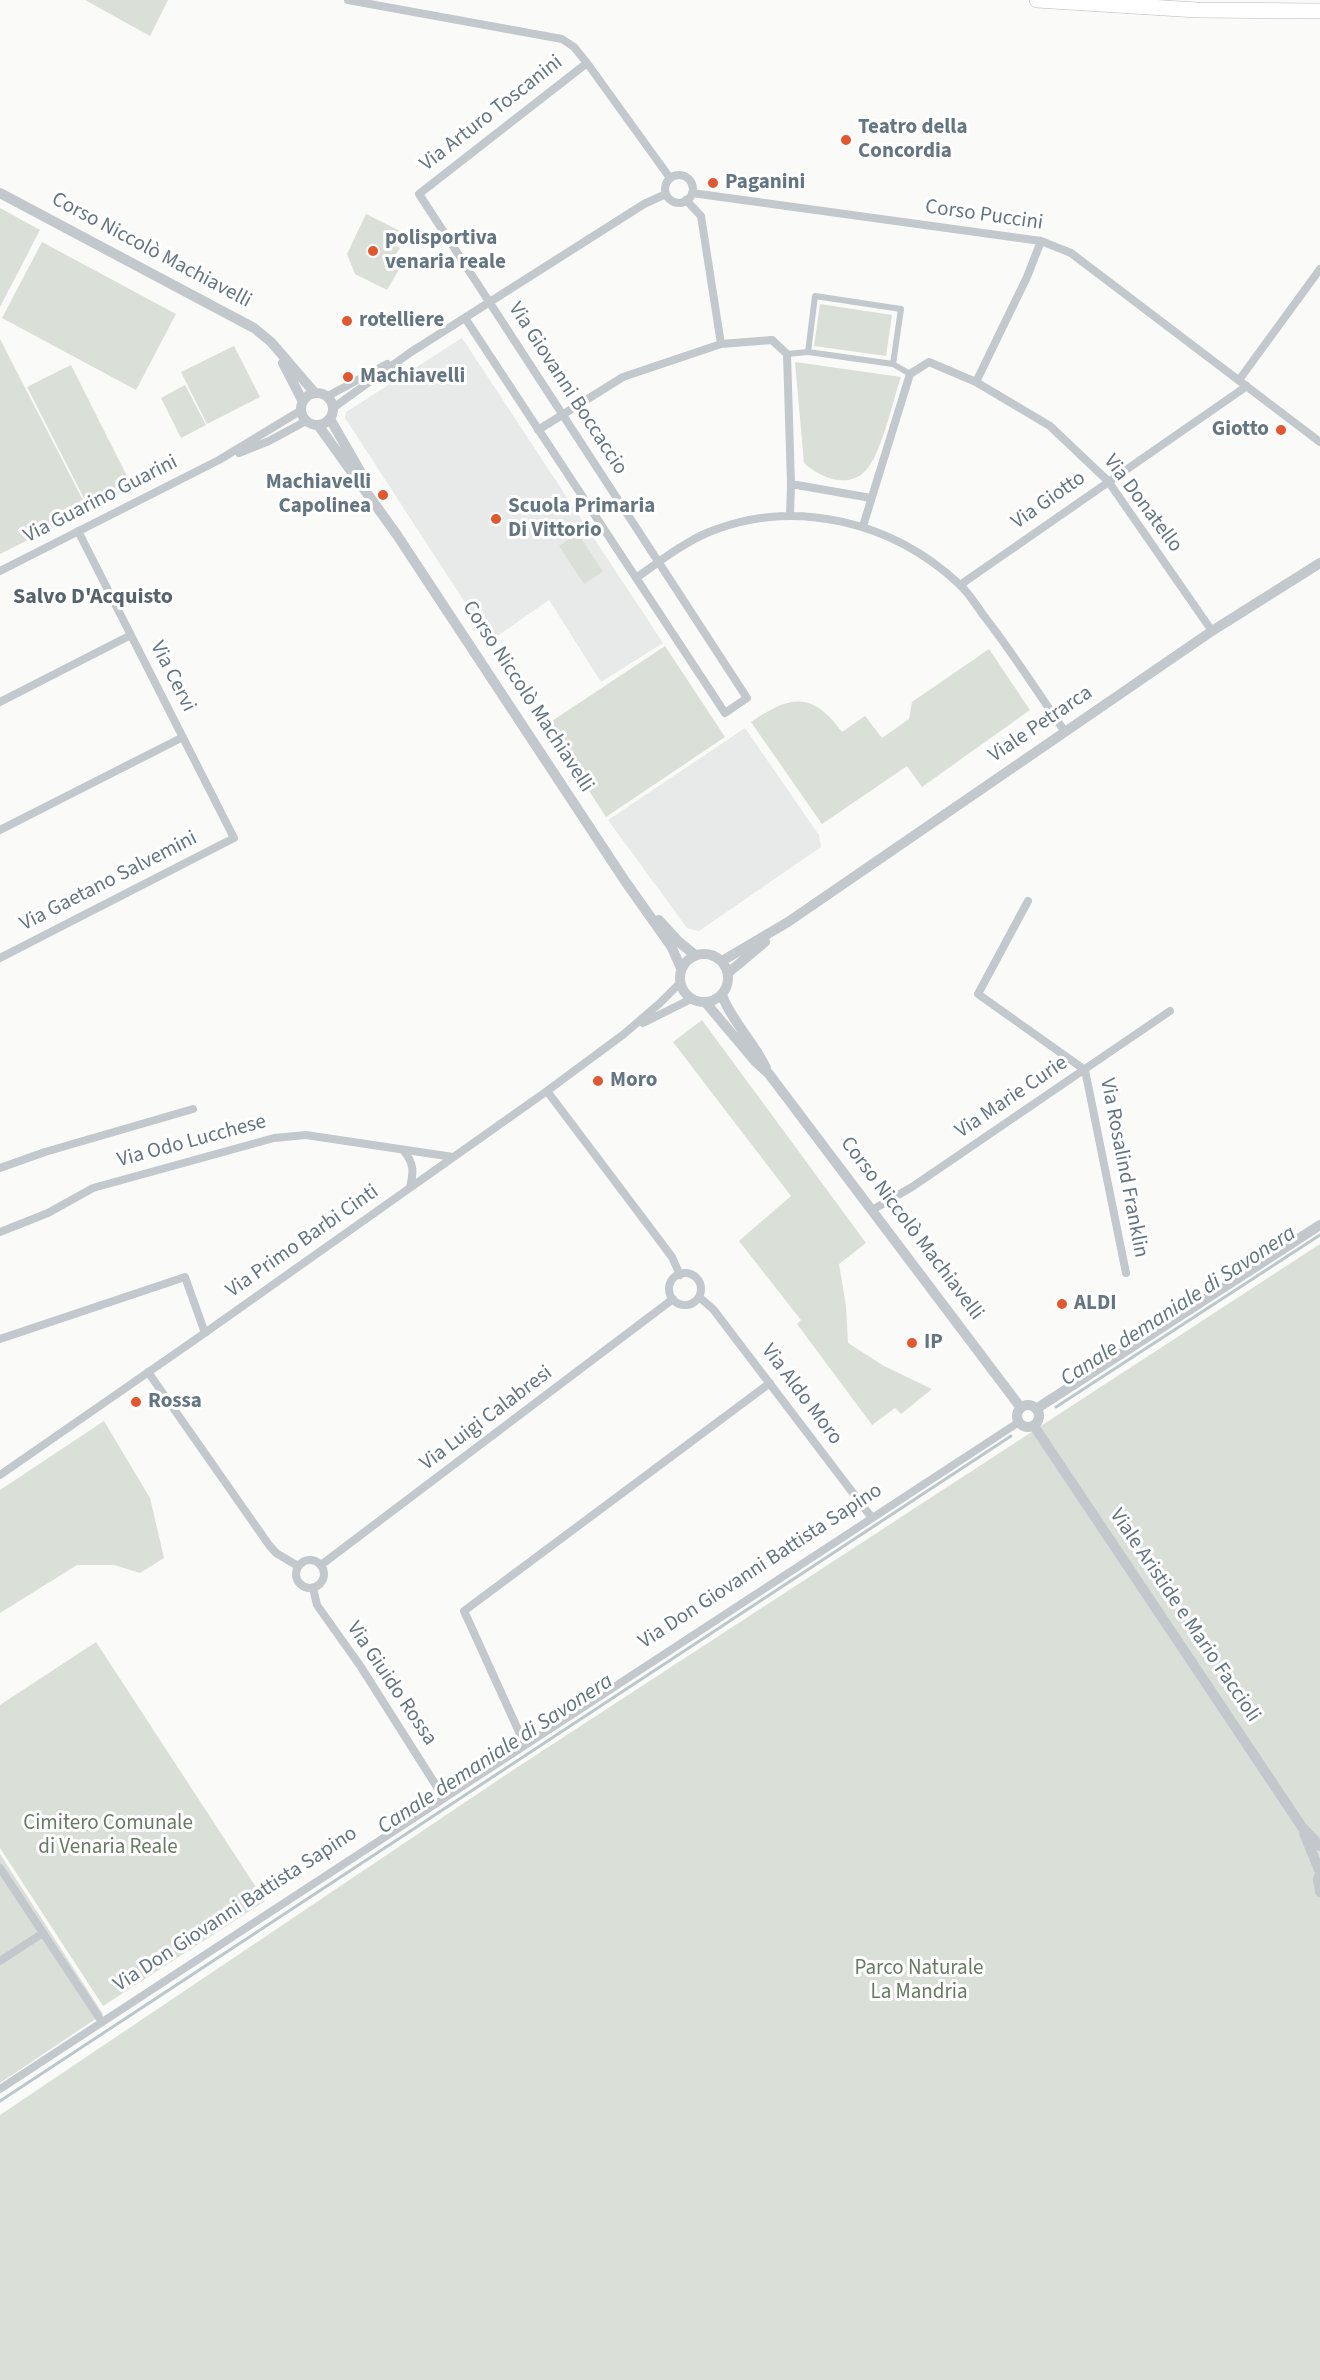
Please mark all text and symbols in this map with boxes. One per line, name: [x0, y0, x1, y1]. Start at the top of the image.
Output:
street label: Via Arturo Toscanini: [416, 51, 568, 177]
place label: Teatro della Concordia: [858, 115, 967, 165]
marker: Teatro della Concordia: [839, 133, 853, 147]
place label: Paganini: [725, 170, 805, 196]
marker: Paganini: [706, 176, 720, 190]
street label: Corso Niccolò Machiavelli: [47, 188, 255, 314]
street label: Corso Puccini: [923, 195, 1045, 237]
place label: polisportiva venaria reale: [385, 226, 506, 276]
marker: polisportiva venaria reale: [366, 244, 380, 258]
street label: Via Giovanni Boccaccio: [502, 298, 632, 480]
place label: rotelliere: [359, 308, 444, 334]
marker: rotelliere: [340, 314, 354, 328]
place label: Machiavelli: [360, 364, 465, 390]
marker: Machiavelli: [341, 370, 355, 384]
place label: Giotto: [1212, 417, 1269, 443]
marker: Giotto: [1274, 423, 1288, 437]
street label: Via Guarino Guarini: [20, 450, 182, 550]
street label: Via Donatello: [1097, 450, 1187, 558]
street label: Via Giotto: [1007, 466, 1091, 536]
place label: Machiavelli Capolinea: [266, 470, 371, 520]
marker: Machiavelli Capolinea: [376, 488, 390, 502]
place label: Scuola Primaria Di Vittorio: [508, 494, 655, 544]
marker: Scuola Primaria Di Vittorio: [489, 512, 503, 526]
district label: Salvo D'Acquisto: [13, 585, 173, 611]
street label: Corso Niccolò Machiavelli: [456, 597, 598, 797]
street label: Via Cervi: [144, 637, 200, 717]
street label: Viale Petrarca: [984, 681, 1098, 769]
street label: Via Gaetano Salvemini: [16, 826, 202, 938]
street label: Via Marie Curie: [951, 1051, 1073, 1145]
place label: Moro: [610, 1068, 657, 1094]
marker: Moro: [591, 1074, 605, 1088]
street label: Via Rosalind Franklin: [1093, 1076, 1153, 1260]
street label: Via Odo Lucchese: [115, 1110, 269, 1174]
street label: Corso Niccolò Machiavelli: [834, 1132, 988, 1326]
street label: Via Primo Barbi Cinti: [222, 1180, 384, 1304]
water label: Canale demaniale di Savonera: [1057, 1221, 1301, 1393]
place label: ALDI: [1074, 1291, 1117, 1317]
marker: ALDI: [1055, 1297, 1069, 1311]
place label: IP: [924, 1330, 943, 1356]
marker: IP: [905, 1336, 919, 1350]
street label: Via Aldo Moro: [755, 1340, 847, 1450]
street label: Via Luigi Calabresi: [416, 1361, 558, 1477]
place label: Rossa: [148, 1389, 202, 1415]
marker: Rossa: [129, 1395, 143, 1409]
street label: Via Don Giovanni Battista Sapino: [634, 1479, 888, 1655]
street label: Viale Aristide e Mario Faccioli: [1103, 1505, 1265, 1727]
street label: Via Giuido Rossa: [340, 1617, 442, 1751]
water label: Canale demaniale di Savonera: [374, 1669, 618, 1841]
park label: Cimitero Comunale di Venaria Reale: [23, 1811, 193, 1861]
street label: Via Don Giovanni Battista Sapino: [109, 1822, 363, 1998]
park label: Parco Naturale La Mandria: [855, 1956, 983, 2006]

